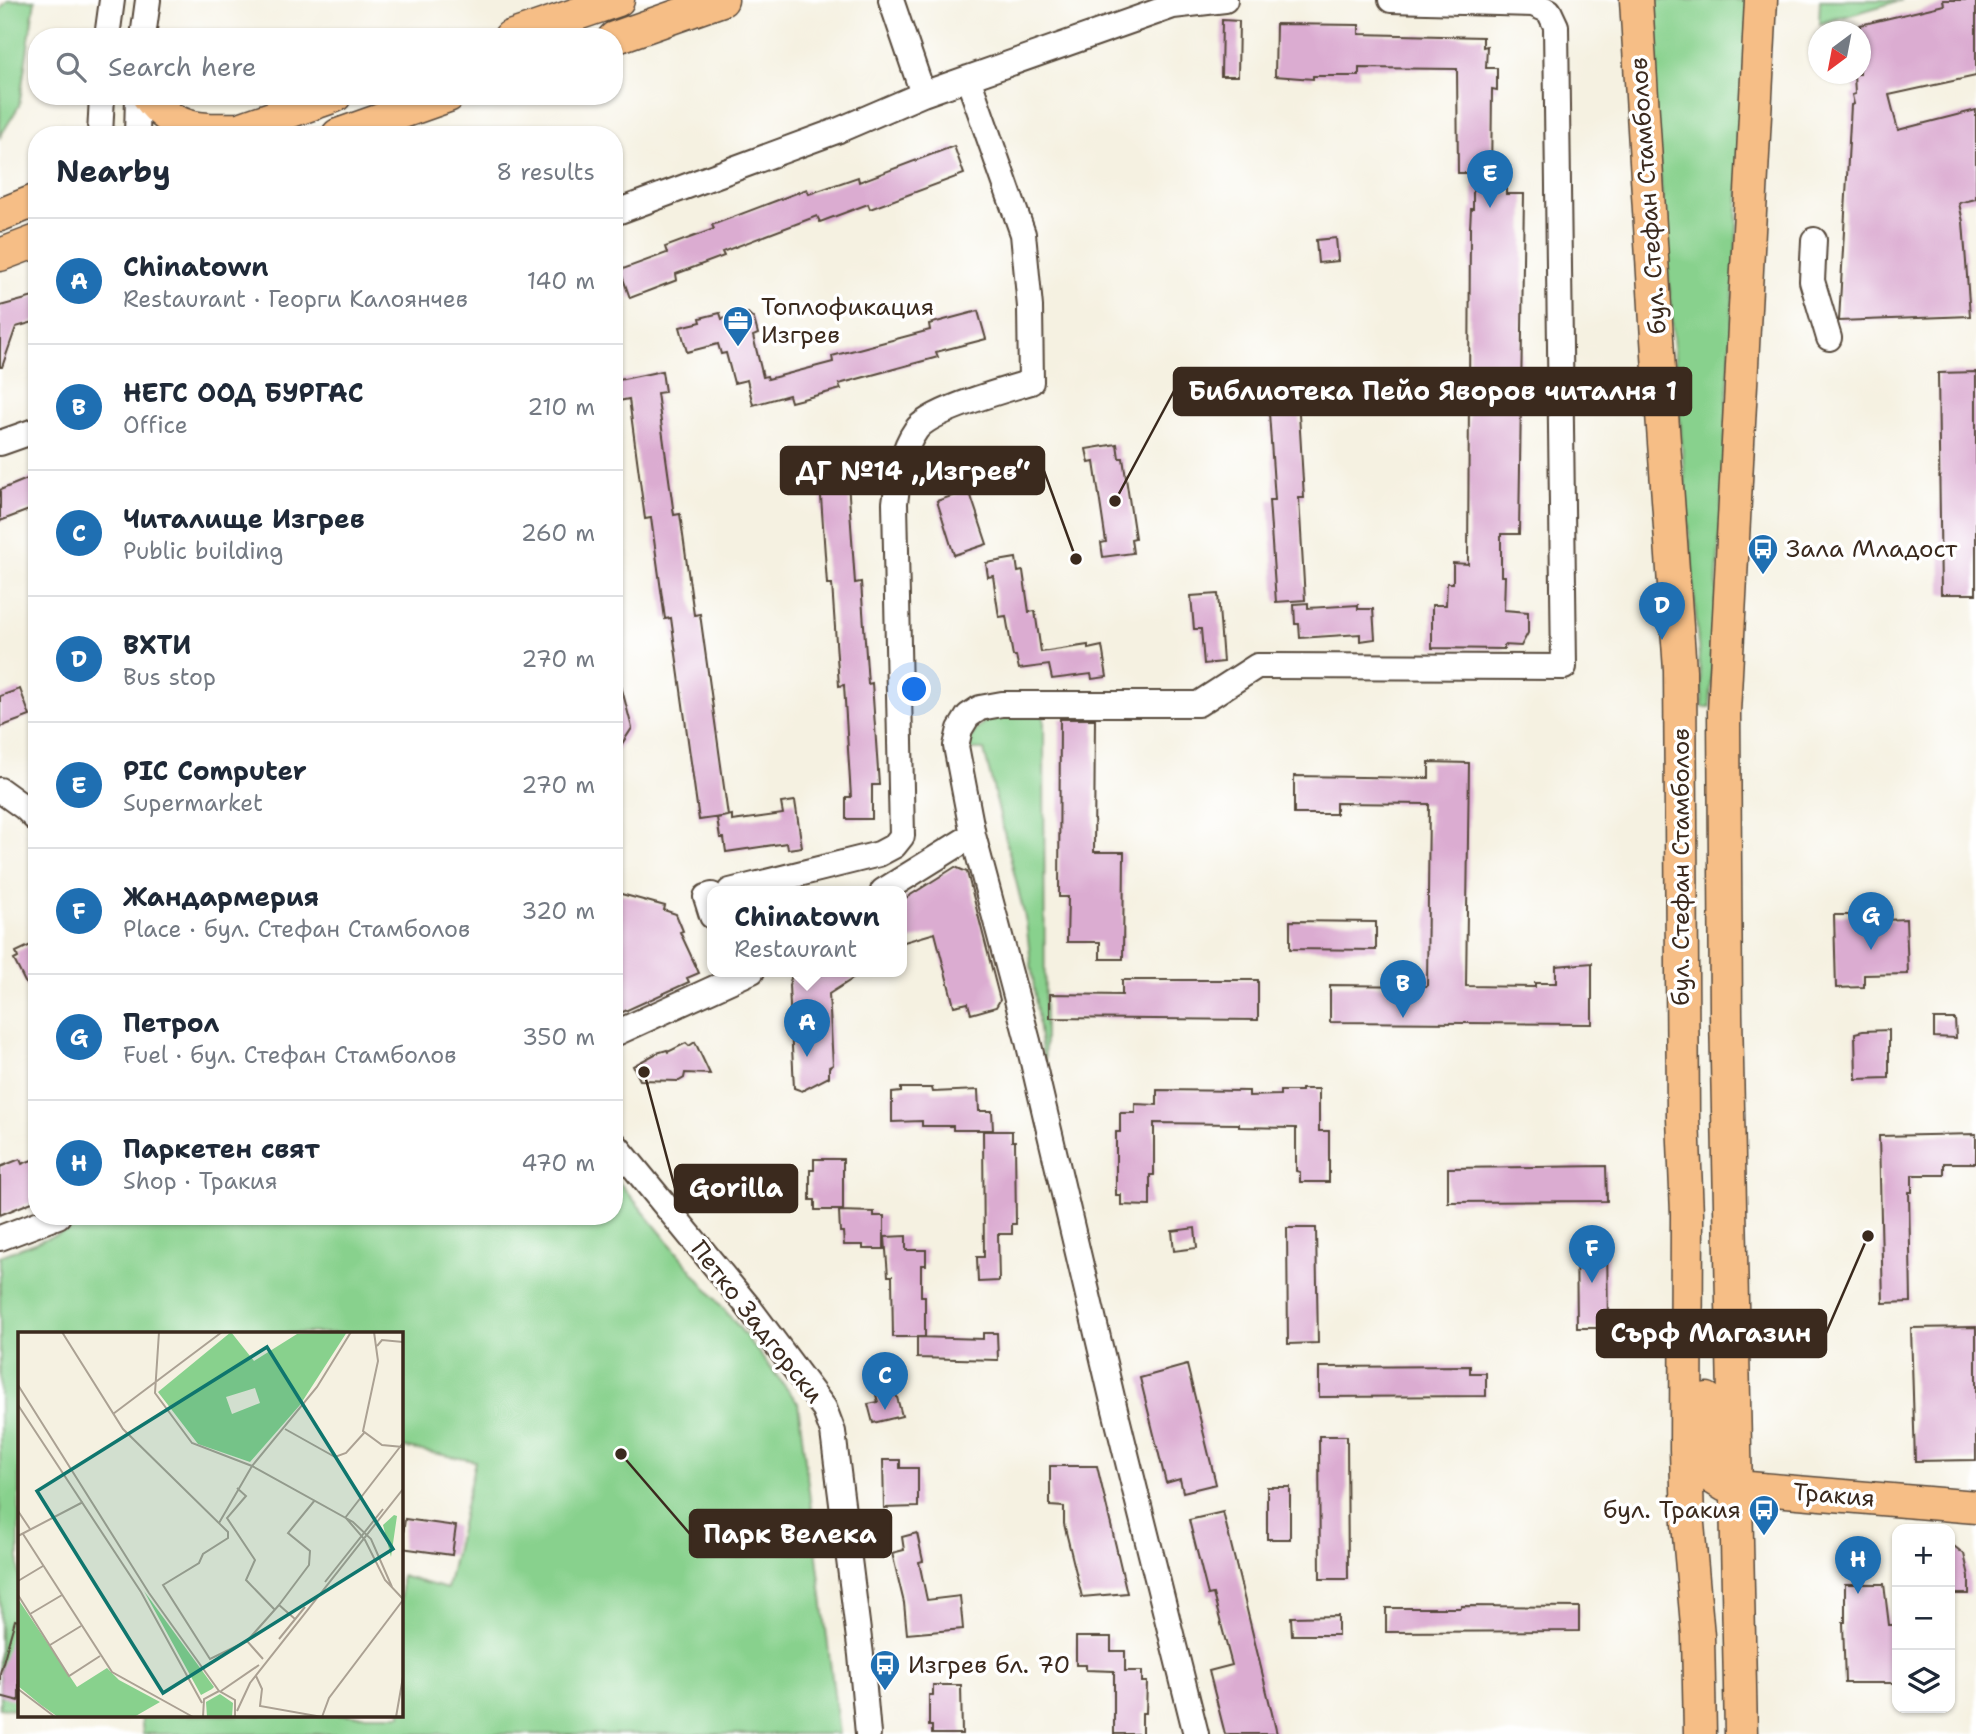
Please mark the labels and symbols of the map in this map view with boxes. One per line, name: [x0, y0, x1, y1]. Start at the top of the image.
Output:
north arrow: [1808, 21, 1871, 84]
street label: бул. Стефан Стамболов: [1622, 56, 1674, 336]
pin: E: [1467, 150, 1513, 208]
place label: Топлофикация Изгрев: [761, 291, 934, 351]
office icon: Топлофикация Изгрев: [721, 304, 755, 348]
callout: Библиотека Пейо Яворов читалня 1: [1174, 368, 1691, 415]
text: Библиотека Пейо Яворов читалня 1: [1189, 373, 1677, 408]
callout: ДГ №14 „Изгрев“: [781, 447, 1044, 494]
text: ДГ №14 „Изгрев“: [796, 453, 1030, 488]
bus stop icon: Зала Младост: [1746, 532, 1780, 576]
place label: Зала Младост: [1786, 533, 1958, 565]
pin: D: [1639, 582, 1685, 640]
your location: [897, 672, 931, 706]
street label: бул. Стефан Стамболов: [1665, 728, 1697, 1006]
pin: G: [1848, 892, 1894, 950]
pin: B: [1380, 960, 1426, 1018]
pin: A: [784, 999, 830, 1057]
callout: Gorilla: [675, 1165, 797, 1212]
text: Gorilla: [689, 1170, 784, 1205]
pin: F: [1569, 1225, 1615, 1283]
street label: Петко Задгорски: [683, 1234, 831, 1410]
callout: Сърф Магазин: [1597, 1310, 1826, 1357]
text: Сърф Магазин: [1611, 1315, 1811, 1350]
inset map: [18, 1332, 402, 1716]
pin: C: [862, 1352, 908, 1410]
street label: Тракия: [1792, 1475, 1876, 1515]
bus stop icon: бул. Тракия: [1747, 1493, 1781, 1537]
place label: бул. Тракия: [1603, 1494, 1741, 1526]
callout: Парк Велека: [690, 1510, 891, 1557]
text: Парк Велека: [703, 1516, 877, 1551]
pin: H: [1835, 1536, 1881, 1594]
bus stop icon: Изгрев бл. 70: [868, 1648, 902, 1692]
place label: Изгрев бл. 70: [908, 1649, 1070, 1681]

